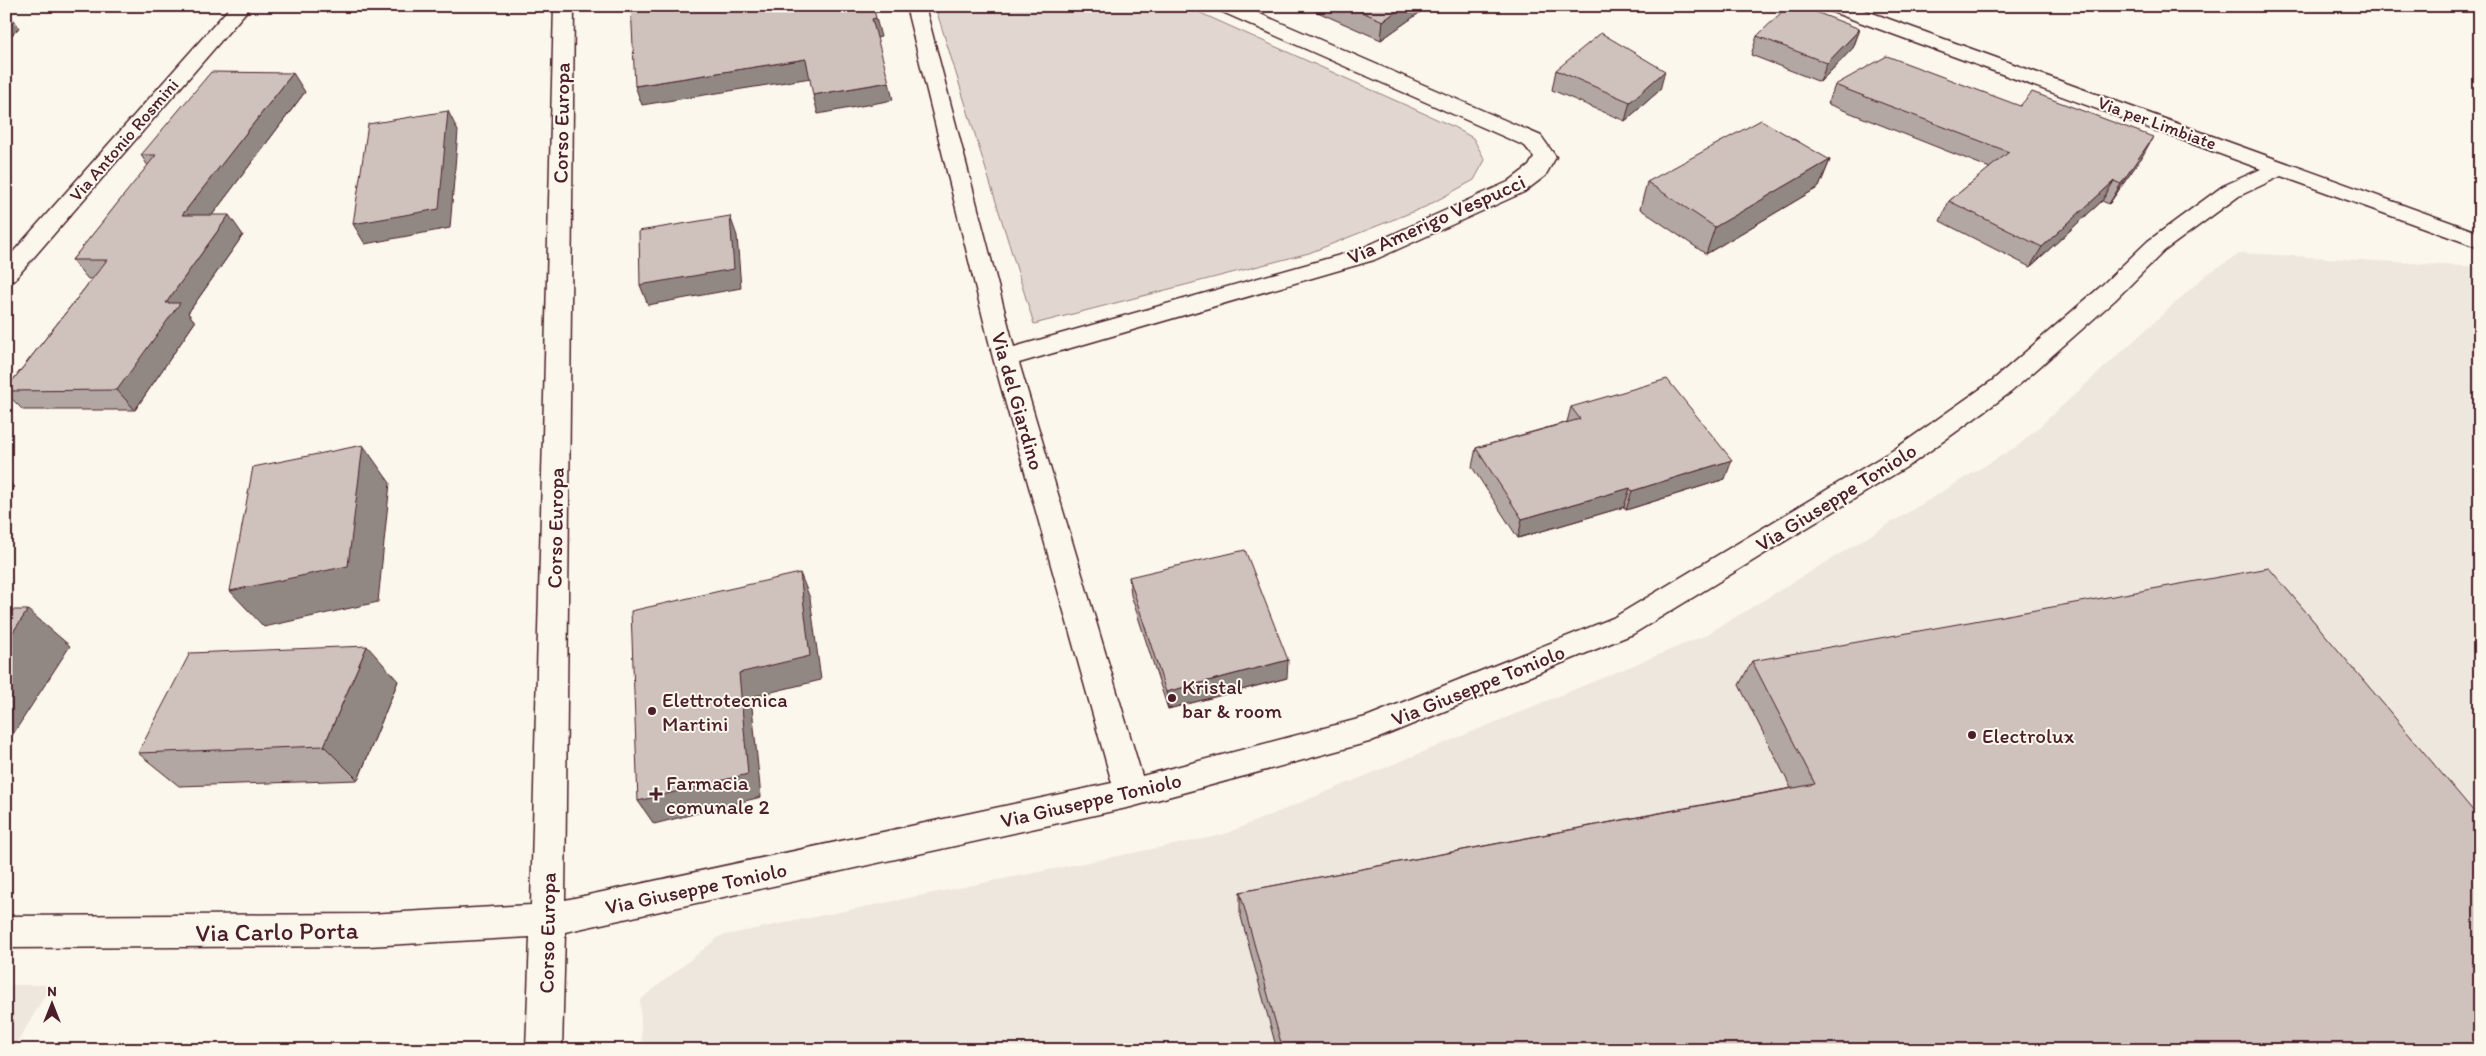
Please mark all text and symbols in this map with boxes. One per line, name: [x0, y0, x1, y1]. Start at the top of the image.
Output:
street label: Corso Europa: [547, 62, 575, 184]
street label: Via Antonio Rosmini: [65, 74, 183, 206]
street label: Via per Limbiate: [2095, 91, 2219, 155]
street label: Via Amerigo Vespucci: [1343, 168, 1529, 270]
street label: Via del Giardino: [986, 329, 1050, 473]
street label: Via Giuseppe Toniolo: [1751, 437, 1921, 557]
street label: Corso Europa: [541, 467, 569, 589]
street label: Via Giuseppe Toniolo: [1388, 639, 1568, 731]
place label: Kristal bar & room: [1182, 674, 1282, 723]
place label: Elettrotecnica Martini: [662, 687, 788, 736]
marker: Kristal bar & room: [1166, 692, 1178, 704]
marker: Elettrotecnica Martini: [646, 705, 658, 717]
place label: Electrolux: [1982, 723, 2075, 748]
marker: Electrolux: [1966, 729, 1978, 741]
street label: Via Giuseppe Toniolo: [998, 767, 1184, 833]
place label: Farmacia comunale 2: [666, 770, 770, 819]
marker: Farmacia comunale 2: [650, 788, 662, 800]
street label: Via Giuseppe Toniolo: [603, 857, 789, 919]
street label: Corso Europa: [533, 872, 561, 994]
street label: Via Carlo Porta: [195, 915, 359, 947]
north arrow: [28, 978, 78, 1028]
text: N: [47, 983, 57, 1000]

